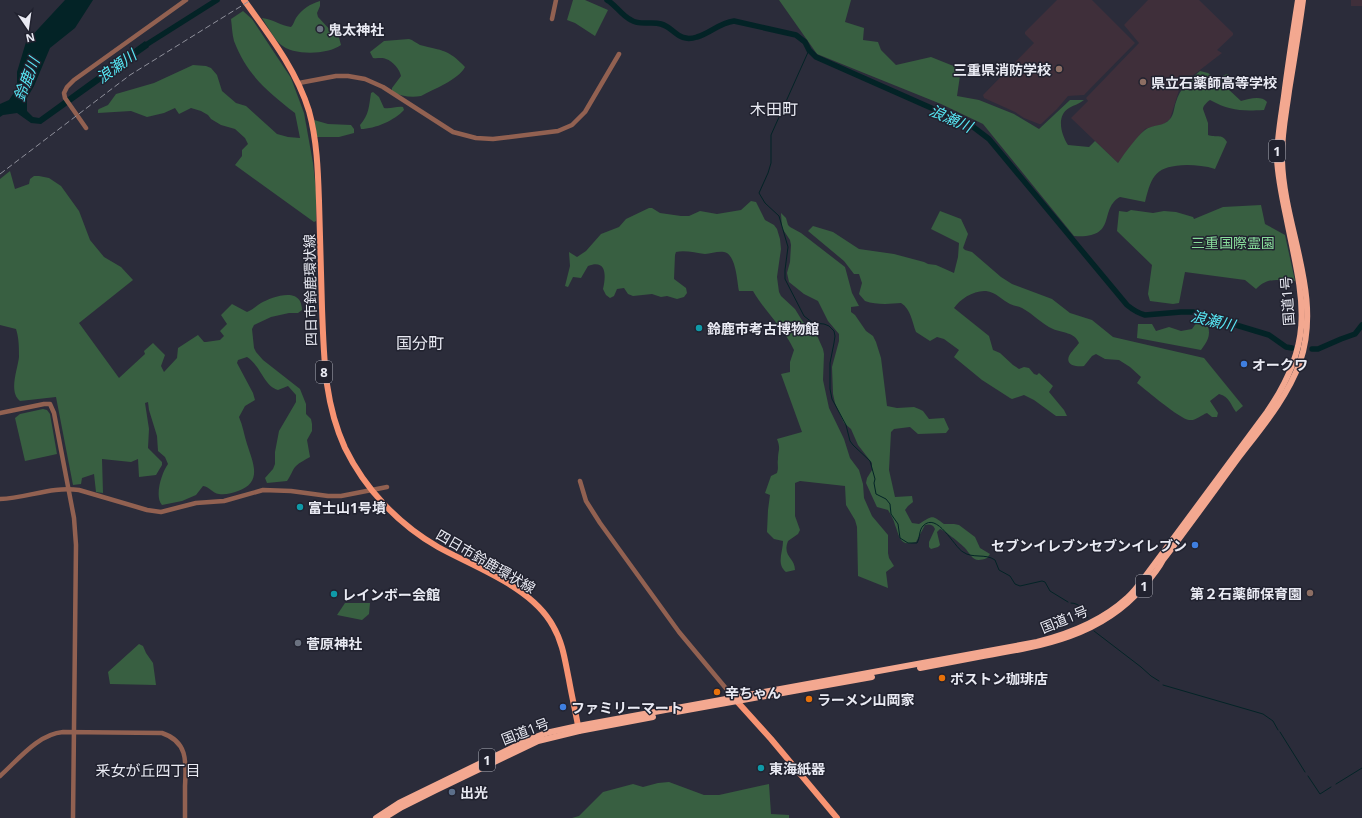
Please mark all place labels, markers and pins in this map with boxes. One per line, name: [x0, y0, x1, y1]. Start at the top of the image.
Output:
place label: 鬼太神社: [328, 20, 384, 39]
marker: 鬼太神社: [315, 24, 325, 34]
place label: 三重県消防学校: [953, 60, 1051, 79]
marker: 三重県消防学校: [1054, 64, 1064, 74]
place label: 県立石薬師高等学校: [1151, 73, 1277, 92]
marker: 県立石薬師高等学校: [1138, 77, 1148, 87]
place label: 鈴鹿市考古博物館: [707, 319, 819, 338]
marker: 鈴鹿市考古博物館: [694, 323, 704, 333]
place label: オークワ: [1252, 355, 1308, 374]
marker: オークワ: [1239, 359, 1249, 369]
place label: 富士山1号墳: [308, 498, 386, 517]
marker: 富士山1号墳: [295, 502, 305, 512]
place label: セブンイレブンセブンイレブン: [991, 536, 1187, 555]
marker: セブンイレブンセブンイレブン: [1190, 540, 1200, 550]
place label: 第２石薬師保育園: [1190, 584, 1302, 603]
place label: レインボー会館: [342, 585, 440, 604]
marker: 第２石薬師保育園: [1305, 588, 1315, 598]
marker: レインボー会館: [329, 589, 339, 599]
place label: 菅原神社: [306, 634, 362, 653]
marker: 菅原神社: [293, 638, 303, 648]
place label: ボストン珈琲店: [950, 669, 1048, 688]
marker: ボストン珈琲店: [937, 673, 947, 683]
place label: 辛ちゃん: [725, 683, 781, 702]
marker: 辛ちゃん: [712, 687, 722, 697]
place label: ラーメン山岡家: [817, 690, 914, 709]
marker: ラーメン山岡家: [804, 694, 814, 704]
place label: ファミリーマート: [571, 698, 683, 717]
marker: ファミリーマート: [558, 702, 568, 712]
place label: 東海紙器: [769, 759, 826, 778]
marker: 東海紙器: [756, 763, 766, 773]
place label: 出光: [460, 783, 488, 802]
marker: 出光: [447, 787, 457, 797]

